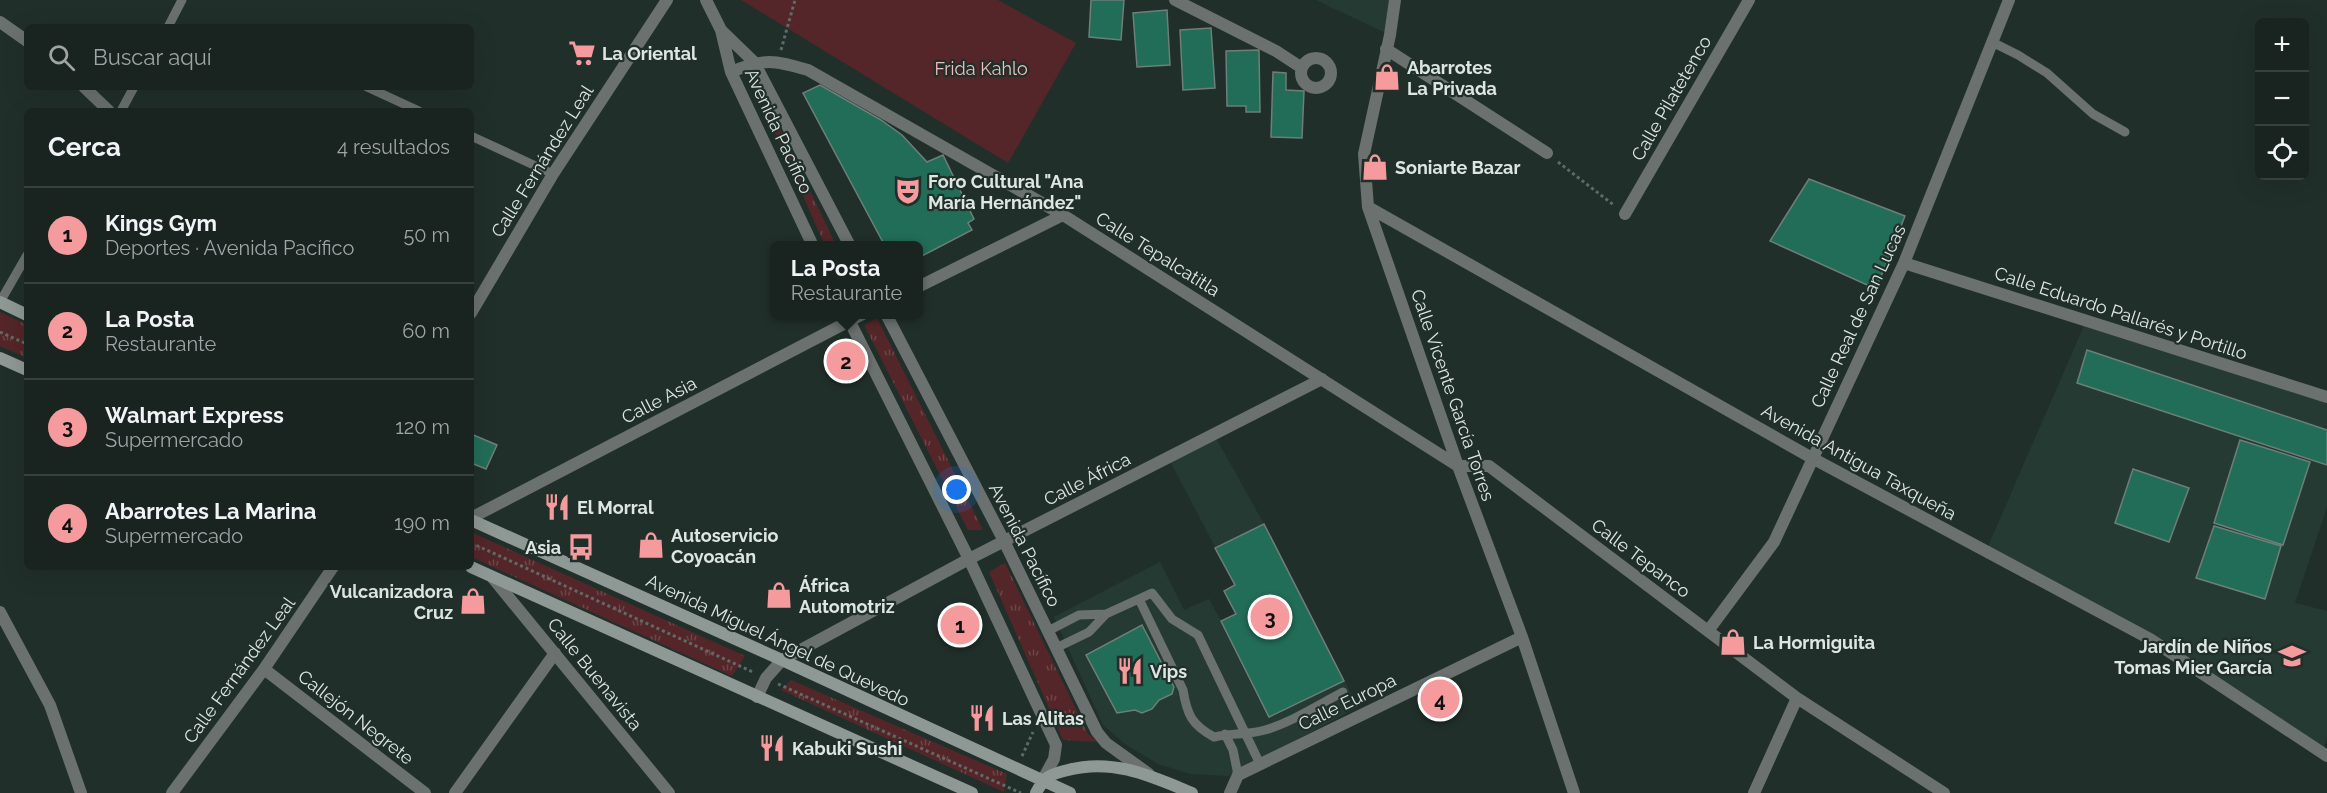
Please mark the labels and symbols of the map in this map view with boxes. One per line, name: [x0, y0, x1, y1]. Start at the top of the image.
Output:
street label: Calle Pilatetenco: [1627, 32, 1715, 164]
supermarket icon: La Oriental: [567, 38, 597, 68]
place label: La Oriental: [602, 43, 697, 64]
place label: Abarrotes La Privada: [1407, 57, 1497, 99]
park label: Frida Kahlo: [934, 58, 1028, 79]
shop icon: Abarrotes La Privada: [1372, 62, 1402, 92]
street label: Avenida Pacífico: [741, 65, 817, 197]
street label: Calle Fernández Leal: [487, 81, 597, 241]
shop icon: Soniarte Bazar: [1360, 152, 1390, 182]
place label: Soniarte Bazar: [1395, 157, 1520, 178]
place label: Foro Cultural "Ana María Hernández": [928, 171, 1084, 213]
theatre icon: Foro Cultural "Ana María Hernández": [893, 176, 923, 206]
street label: Calle Tepalcatitla: [1092, 207, 1224, 301]
street label: Calle Real de San Lucas: [1806, 221, 1910, 411]
street label: Calle Eduardo Pallarés y Portillo: [1992, 262, 2250, 364]
street label: Calle Vicente García Torres: [1407, 287, 1499, 504]
pin: 2: [826, 338, 866, 384]
street label: Calle Asia: [618, 372, 700, 428]
street label: Avenida Antigua Taxqueña: [1758, 400, 1960, 524]
street label: Calle África: [1040, 447, 1134, 510]
your location: [942, 475, 971, 504]
street label: Avenida Pacífico: [985, 480, 1065, 610]
restaurant icon: El Morral: [542, 492, 572, 522]
place label: El Morral: [577, 497, 654, 518]
street label: Calle Tepanco: [1588, 514, 1695, 602]
place label: Autoservicio Coyoacán: [671, 525, 779, 567]
shop icon: Autoservicio Coyoacán: [636, 530, 666, 560]
bus stop icon: Asia: [566, 532, 596, 562]
place label: Asia: [525, 537, 561, 558]
street label: Avenida Miguel Ángel de Quevedo: [643, 569, 914, 710]
place label: África Automotriz: [799, 575, 895, 617]
shop icon: África Automotriz: [764, 580, 794, 610]
place label: Vulcanizadora Cruz: [330, 581, 453, 623]
shop icon: Vulcanizadora Cruz: [458, 586, 488, 616]
street label: Calle Fernández Leal: [179, 593, 299, 747]
pin: 3: [1250, 594, 1290, 640]
pin: 1: [940, 602, 980, 648]
street label: Calle Buenavista: [543, 614, 647, 734]
shop icon: La Hormiguita: [1718, 627, 1748, 657]
place label: La Hormiguita: [1753, 632, 1875, 653]
place label: Jardín de Niños Tomas Mier García: [2114, 636, 2272, 678]
school or university icon: Jardín de Niños Tomas Mier García: [2277, 641, 2307, 671]
restaurant icon: Vips: [1115, 656, 1145, 686]
place label: Vips: [1150, 661, 1187, 682]
street label: Callejón Negrete: [294, 665, 418, 769]
street label: Calle Europa: [1295, 669, 1399, 735]
pin: 4: [1420, 676, 1460, 722]
restaurant icon: Las Alitas: [967, 703, 997, 733]
place label: Las Alitas: [1002, 708, 1084, 729]
restaurant icon: Kabuki Sushi: [757, 733, 787, 763]
place label: Kabuki Sushi: [792, 738, 902, 759]

